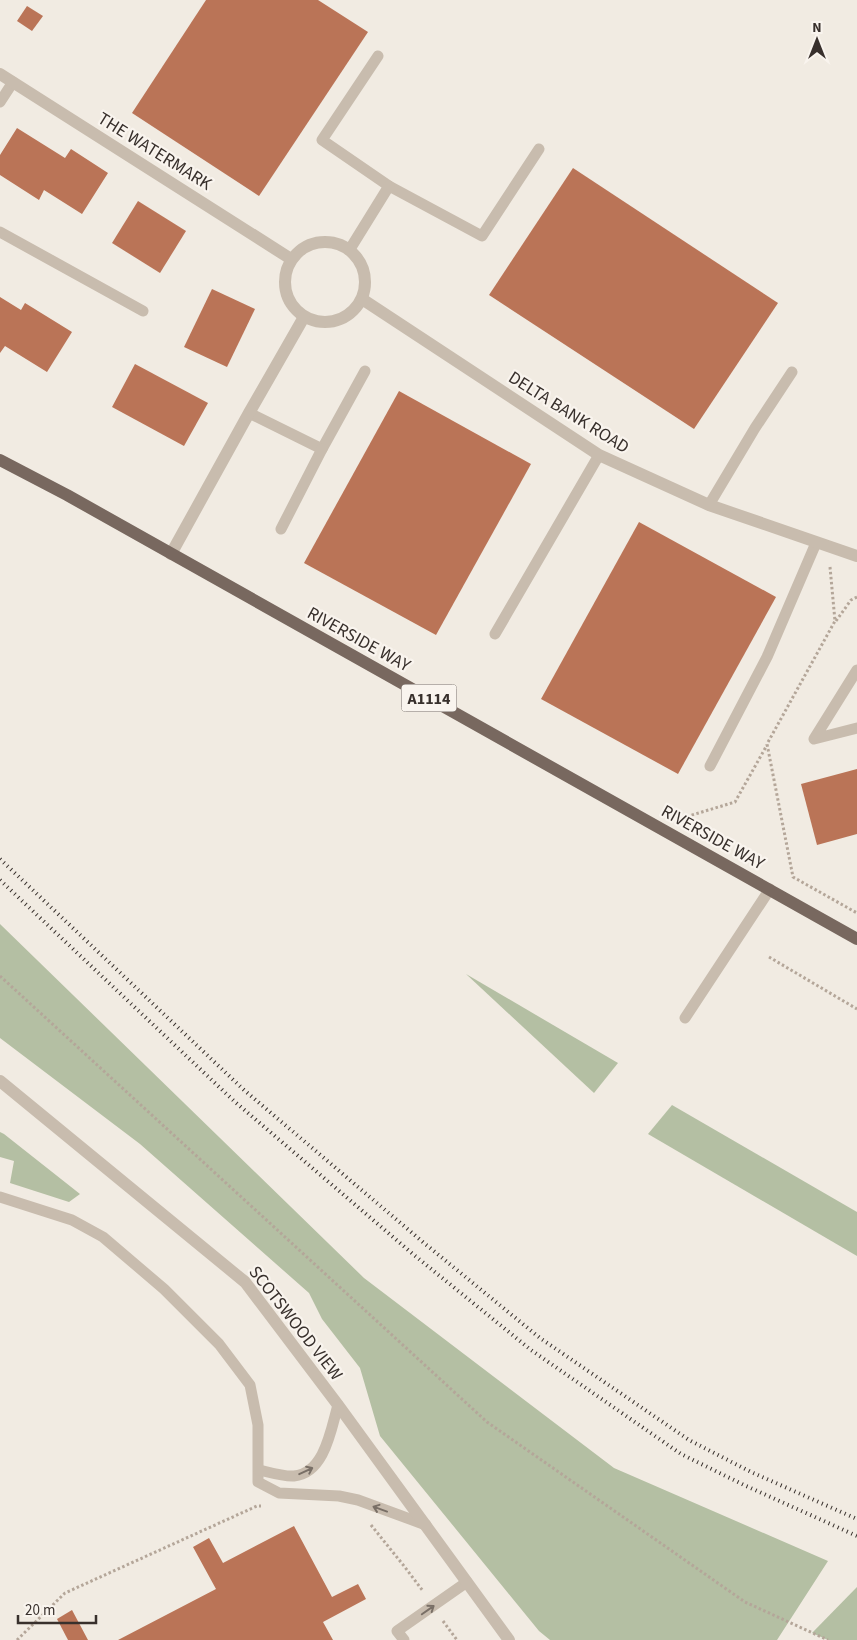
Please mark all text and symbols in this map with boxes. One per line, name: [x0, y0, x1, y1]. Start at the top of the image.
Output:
north arrow: [792, 15, 842, 65]
text: N: [812, 18, 822, 38]
street label: THE WATERMARK: [93, 106, 217, 197]
street label: DELTA BANK ROAD: [503, 365, 634, 460]
street label: RIVERSIDE WAY: [303, 601, 415, 678]
road number: A1114: [402, 684, 456, 711]
street label: RIVERSIDE WAY: [657, 799, 769, 876]
street label: SCOTSWOOD VIEW: [243, 1261, 348, 1386]
one-way arrow: [298, 1466, 313, 1475]
one-way arrow: [373, 1504, 389, 1513]
scale bar: [18, 1592, 95, 1624]
text: 20 m: [25, 1600, 55, 1621]
one-way arrow: [421, 1605, 435, 1615]

